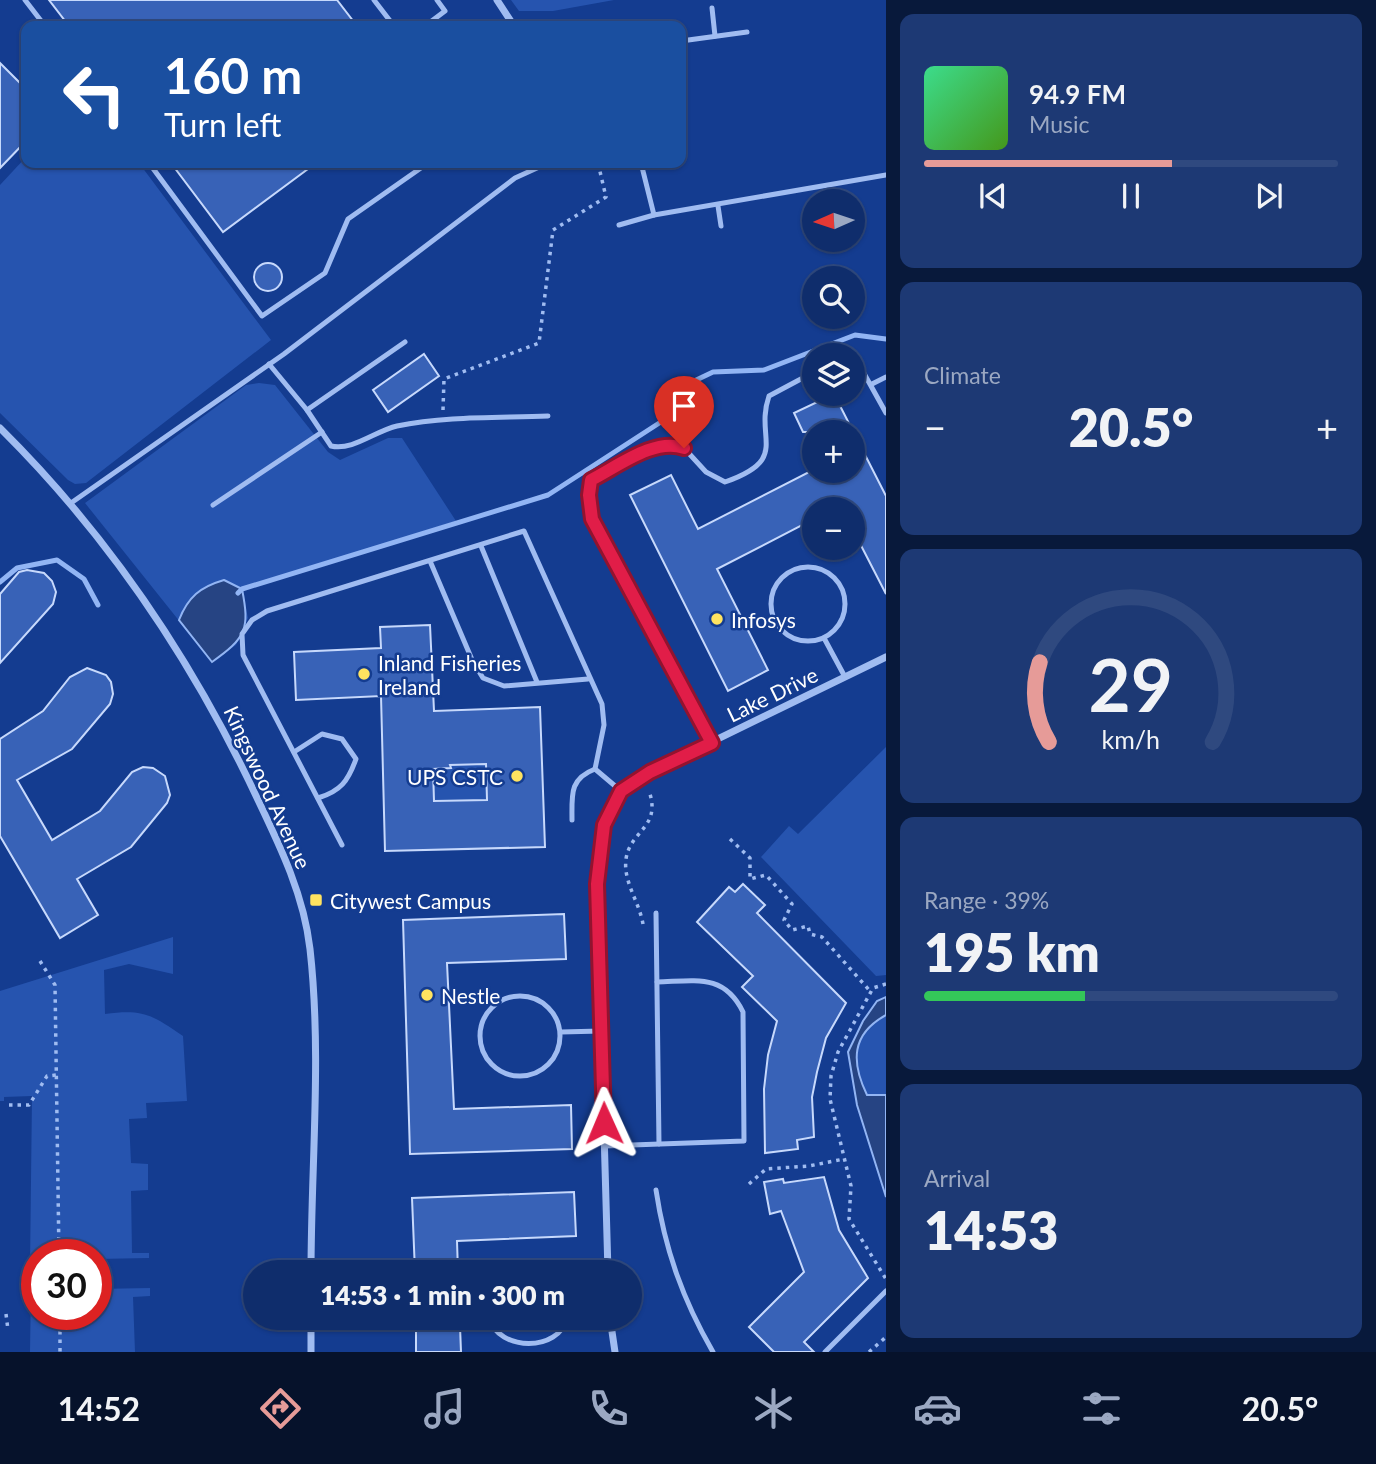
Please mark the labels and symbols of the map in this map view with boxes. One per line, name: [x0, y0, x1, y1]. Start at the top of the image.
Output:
north arrow: [802, 189, 864, 252]
pin: [654, 376, 714, 448]
place label: Infosys: [731, 607, 796, 632]
marker: Infosys: [709, 611, 725, 627]
place label: Inland Fisheries Ireland: [378, 650, 521, 699]
street label: Lake Drive: [723, 661, 821, 727]
marker: Inland Fisheries Ireland: [356, 666, 372, 682]
street label: Kingswood Avenue: [219, 702, 317, 872]
place label: UPS CSTC: [407, 764, 503, 789]
marker: UPS CSTC: [509, 768, 525, 784]
place label: Citywest Campus: [330, 888, 491, 913]
marker: Citywest Campus: [308, 892, 324, 908]
place label: Nestle: [441, 983, 500, 1008]
marker: Nestle: [419, 987, 435, 1003]
position arrow: [567, 1086, 641, 1160]
speed limit sign: 30: [21, 1239, 112, 1330]

